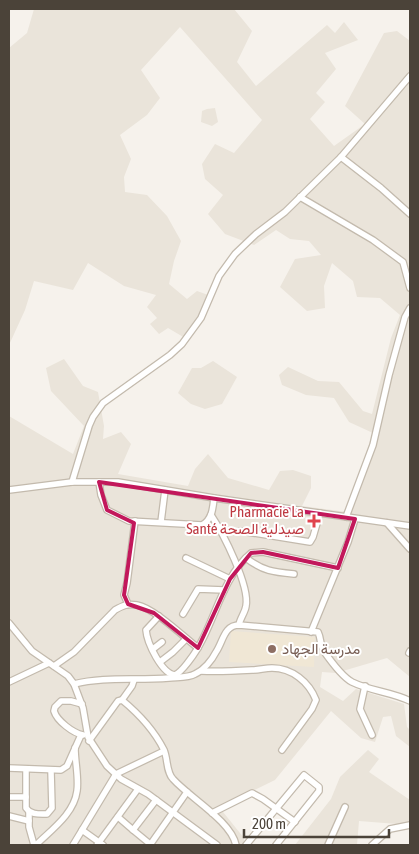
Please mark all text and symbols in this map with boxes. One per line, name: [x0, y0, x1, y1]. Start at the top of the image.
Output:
place label: Pharmacie La Santé صيدلية الصحة: [186, 503, 304, 538]
marker: Pharmacie La Santé صيدلية الصحة: [308, 515, 320, 527]
place label: مدرسة الجهاد: [282, 640, 360, 658]
marker: مدرسة الجهاد: [266, 643, 278, 655]
scale bar: [244, 806, 389, 838]
text: 200 m: [252, 815, 286, 832]

